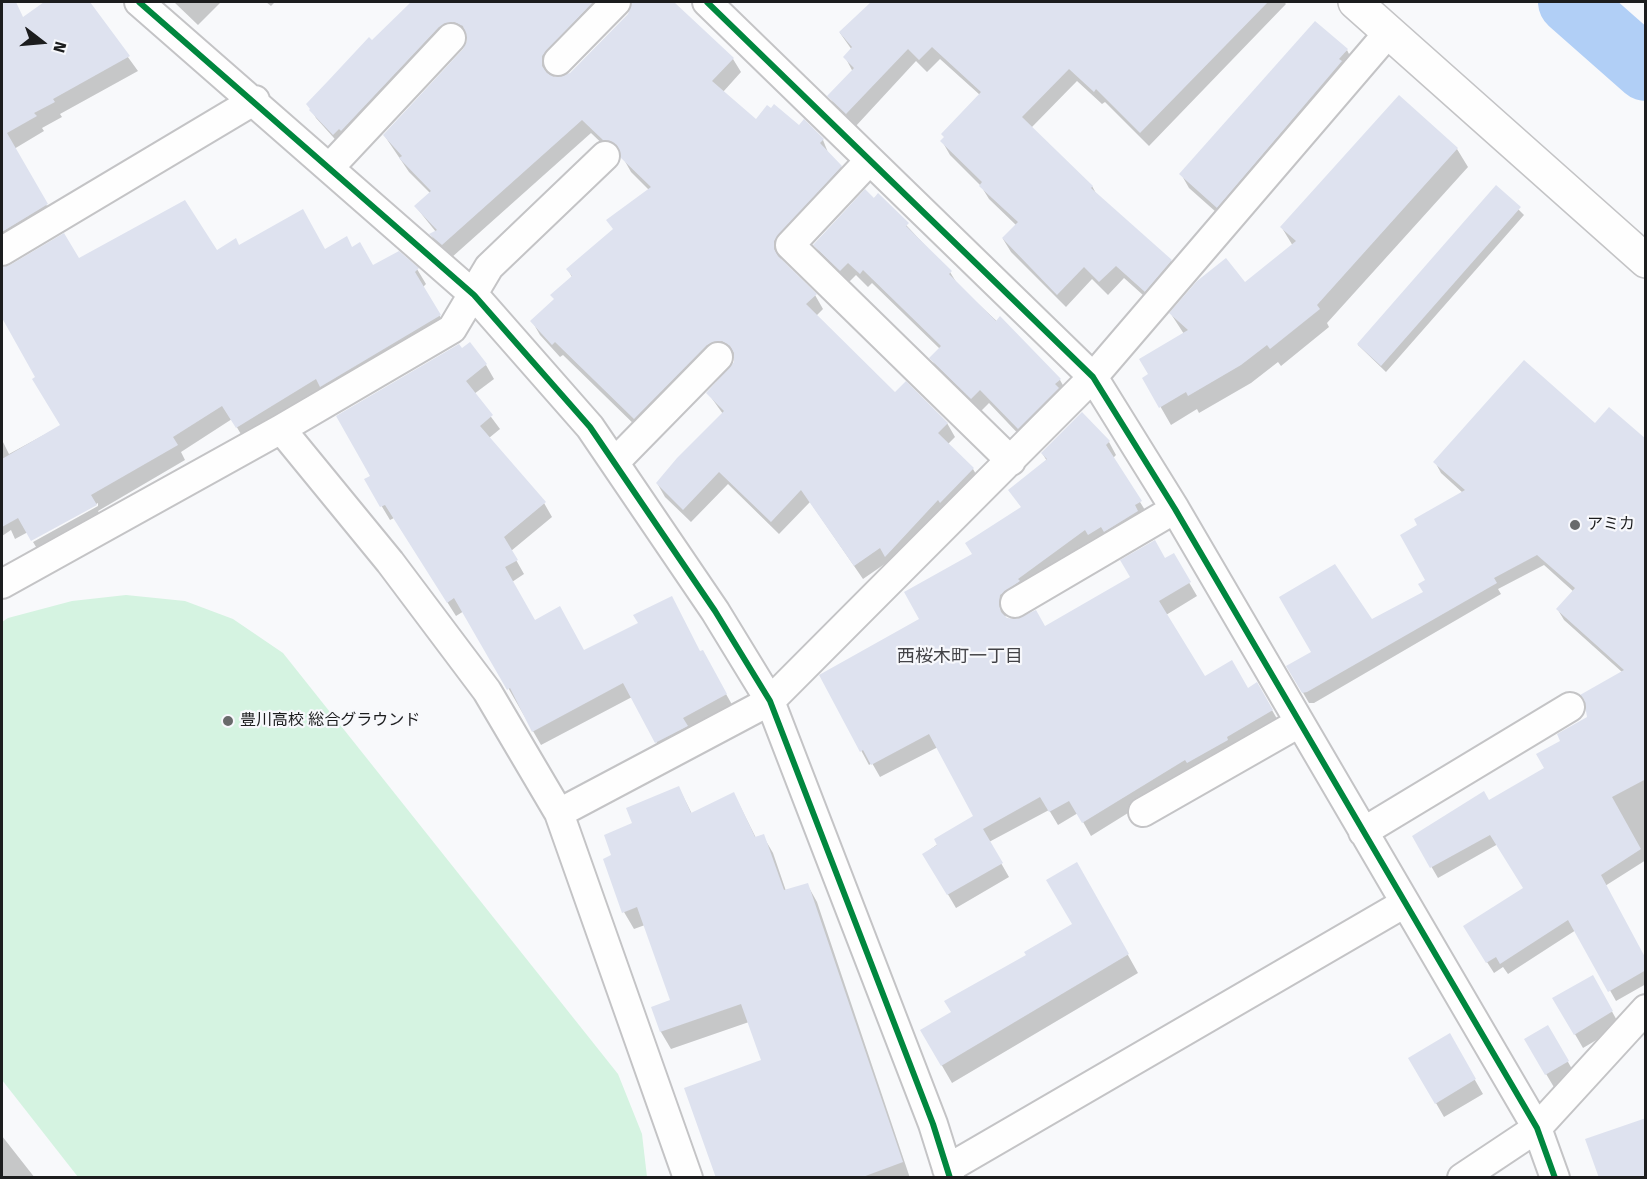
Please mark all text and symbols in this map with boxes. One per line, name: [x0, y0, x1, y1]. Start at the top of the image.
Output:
north arrow: [12, 12, 72, 72]
text: N: [49, 39, 70, 55]
place label: アミカ: [1587, 515, 1635, 535]
marker: アミカ: [1568, 518, 1582, 532]
district label: 西桜木町一丁目: [897, 646, 1023, 668]
place label: 豊川高校 総合グラウンド: [240, 711, 420, 731]
marker: 豊川高校 総合グラウンド: [221, 714, 235, 728]

